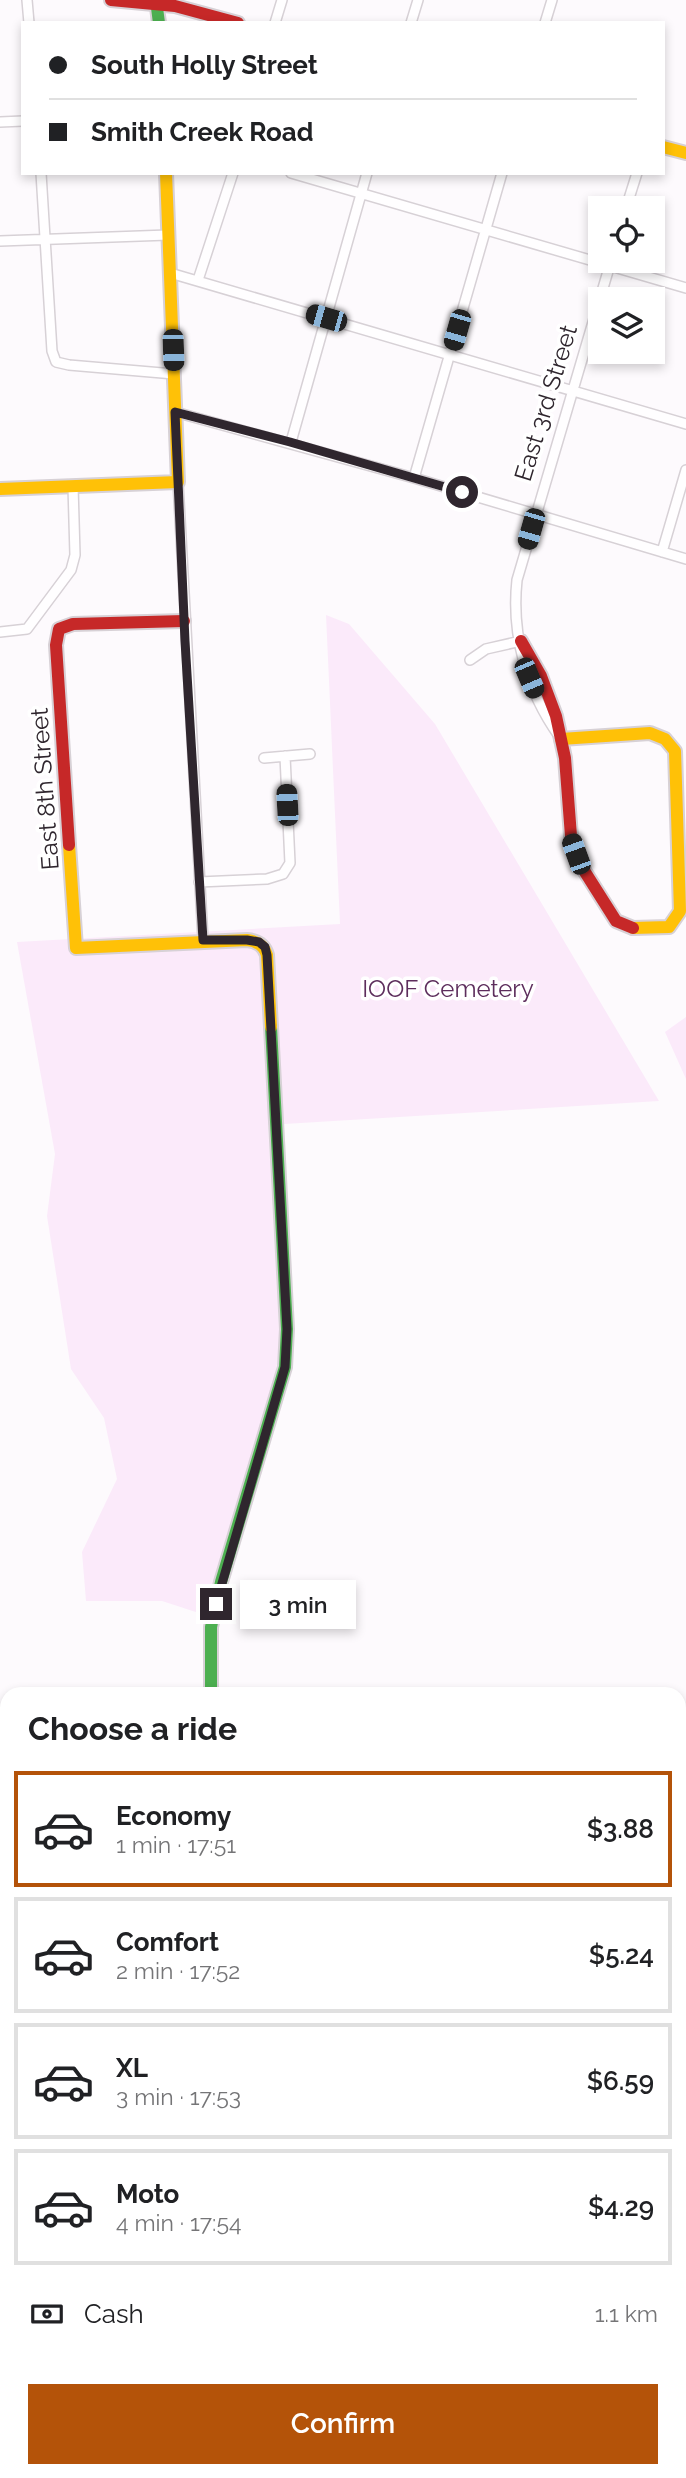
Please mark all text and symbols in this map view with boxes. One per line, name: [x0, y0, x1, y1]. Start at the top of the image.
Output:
text: South Holly Street: [91, 50, 318, 80]
text: Smith Creek Road: [91, 117, 314, 147]
map controls: [588, 196, 665, 364]
button: locate: [588, 196, 665, 273]
button: layers: [588, 287, 665, 364]
car: [303, 302, 350, 334]
car: [442, 307, 473, 353]
street label: East 3rd Street: [508, 321, 583, 484]
car: [162, 329, 185, 371]
route start: [446, 476, 478, 508]
car: [516, 506, 547, 552]
car: [512, 655, 547, 701]
street label: East 8th Street: [24, 707, 65, 871]
car: [276, 783, 299, 827]
car: [559, 831, 594, 877]
park label: IOOF Cemetery: [362, 974, 534, 1003]
callout: 3 min: [241, 1580, 356, 1628]
route end: [200, 1588, 232, 1620]
text: 3 min: [269, 1591, 327, 1618]
text: Choose a ride: [28, 1710, 237, 1747]
icon: car: [32, 1798, 95, 1861]
text: Economy: [116, 1801, 231, 1831]
text: $3.88: [587, 1814, 654, 1844]
text: 1 min · 17:51: [116, 1831, 236, 1858]
icon: car: [32, 1924, 95, 1987]
text: Comfort: [116, 1927, 219, 1957]
text: $5.24: [589, 1940, 654, 1970]
text: 2 min · 17:52: [116, 1957, 240, 1984]
icon: car: [32, 2050, 95, 2113]
text: XL: [116, 2053, 148, 2083]
text: $6.59: [587, 2066, 654, 2096]
text: 3 min · 17:53: [116, 2083, 241, 2110]
icon: car: [32, 2176, 95, 2239]
text: Moto: [116, 2179, 179, 2209]
text: $4.29: [588, 2192, 654, 2222]
text: 4 min · 17:54: [116, 2209, 242, 2236]
icon: cash: [28, 2295, 66, 2333]
text: Cash: [84, 2299, 144, 2329]
text: 1.1 km: [595, 2300, 658, 2327]
button: Confirm: [28, 2384, 658, 2464]

